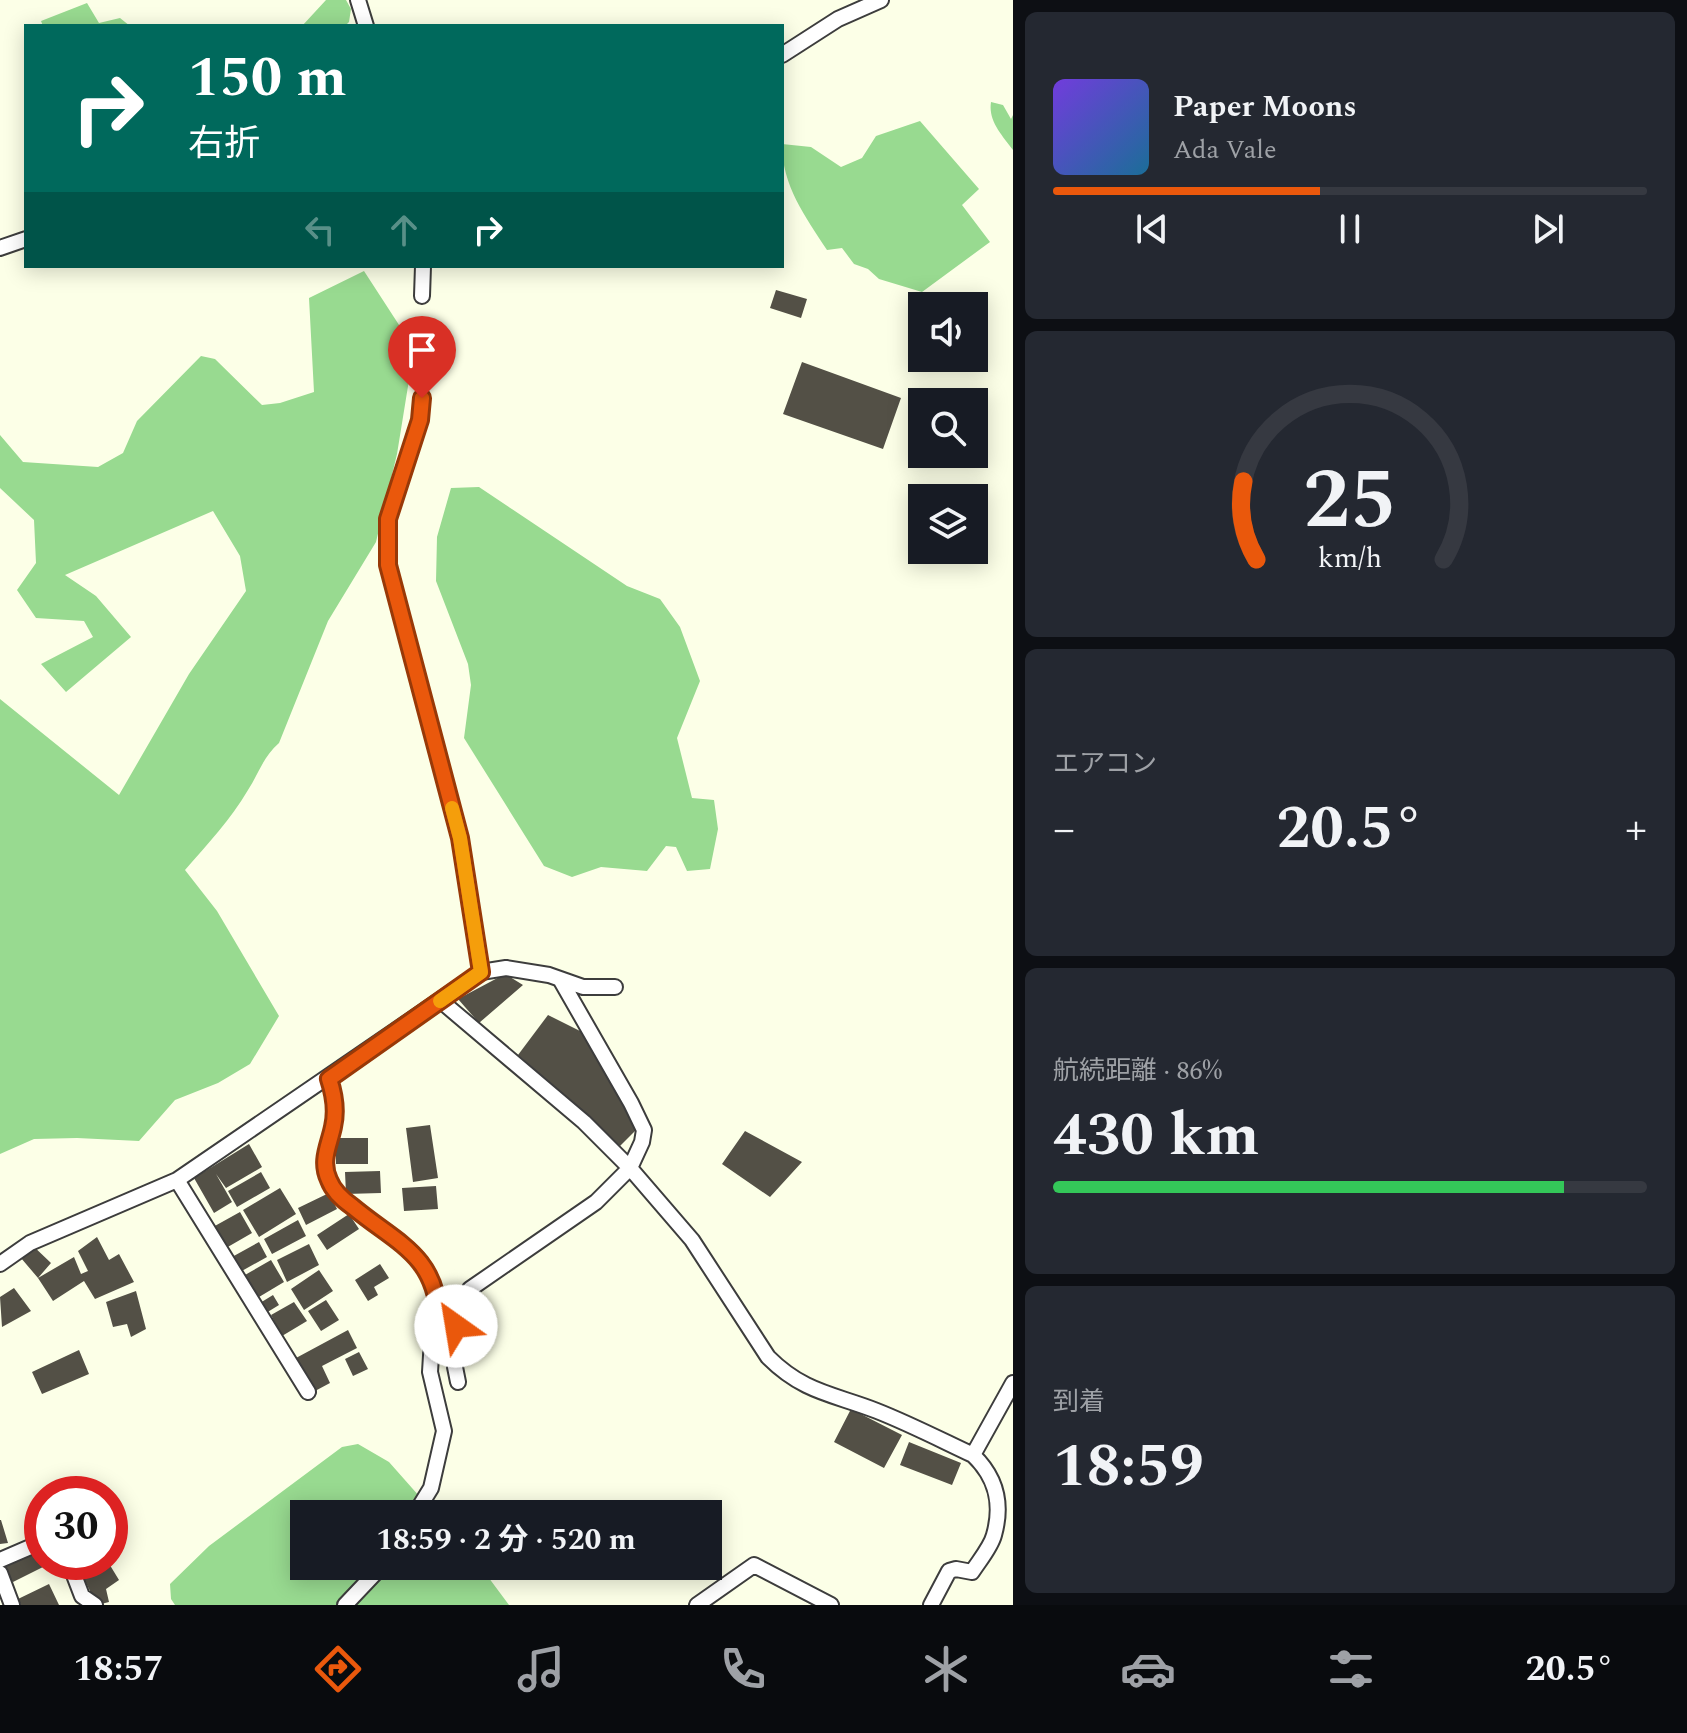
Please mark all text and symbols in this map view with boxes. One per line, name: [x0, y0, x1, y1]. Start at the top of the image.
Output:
text: 150 m: [188, 36, 347, 121]
icon: right: [56, 56, 160, 160]
text: Paper Moons: [1173, 84, 1357, 130]
text: 右折: [188, 117, 260, 172]
text: Ada Vale: [1173, 130, 1276, 170]
icon: previous: [1130, 207, 1174, 251]
icon: pause: [1328, 207, 1372, 251]
icon: next: [1526, 207, 1570, 251]
icon: left: [298, 208, 342, 252]
icon: ahead: [382, 208, 426, 252]
icon: right: [466, 208, 510, 252]
map controls: [908, 292, 988, 564]
button: sound: [908, 292, 988, 372]
pin: [388, 316, 456, 398]
icon: arrive: [400, 328, 444, 372]
button: search: [908, 388, 988, 468]
text: 25: [1303, 437, 1397, 564]
button: layers: [908, 484, 988, 564]
text: km/h: [1318, 537, 1382, 580]
text: エアコン: [1053, 744, 1157, 784]
text: 20.5°: [1276, 783, 1424, 875]
text: −: [1053, 796, 1075, 863]
text: +: [1625, 796, 1647, 863]
text: 航続距離 · 86%: [1053, 1051, 1222, 1091]
text: 430 km: [1053, 1090, 1259, 1182]
position arrow: [414, 1284, 498, 1368]
text: 到着: [1053, 1382, 1105, 1422]
text: 18:59: [1053, 1421, 1204, 1513]
speed limit sign: 30: [24, 1476, 128, 1580]
text: 18:59 · 2 分 · 520 m: [376, 1517, 636, 1563]
icon: directions: [310, 1641, 366, 1697]
icon: music: [513, 1641, 569, 1697]
icon: phone: [715, 1641, 771, 1697]
icon: climate: [918, 1641, 974, 1697]
icon: car: [1120, 1641, 1176, 1697]
icon: filters: [1323, 1641, 1379, 1697]
text: 18:57: [73, 1642, 164, 1697]
text: 20.5°: [1525, 1642, 1614, 1697]

